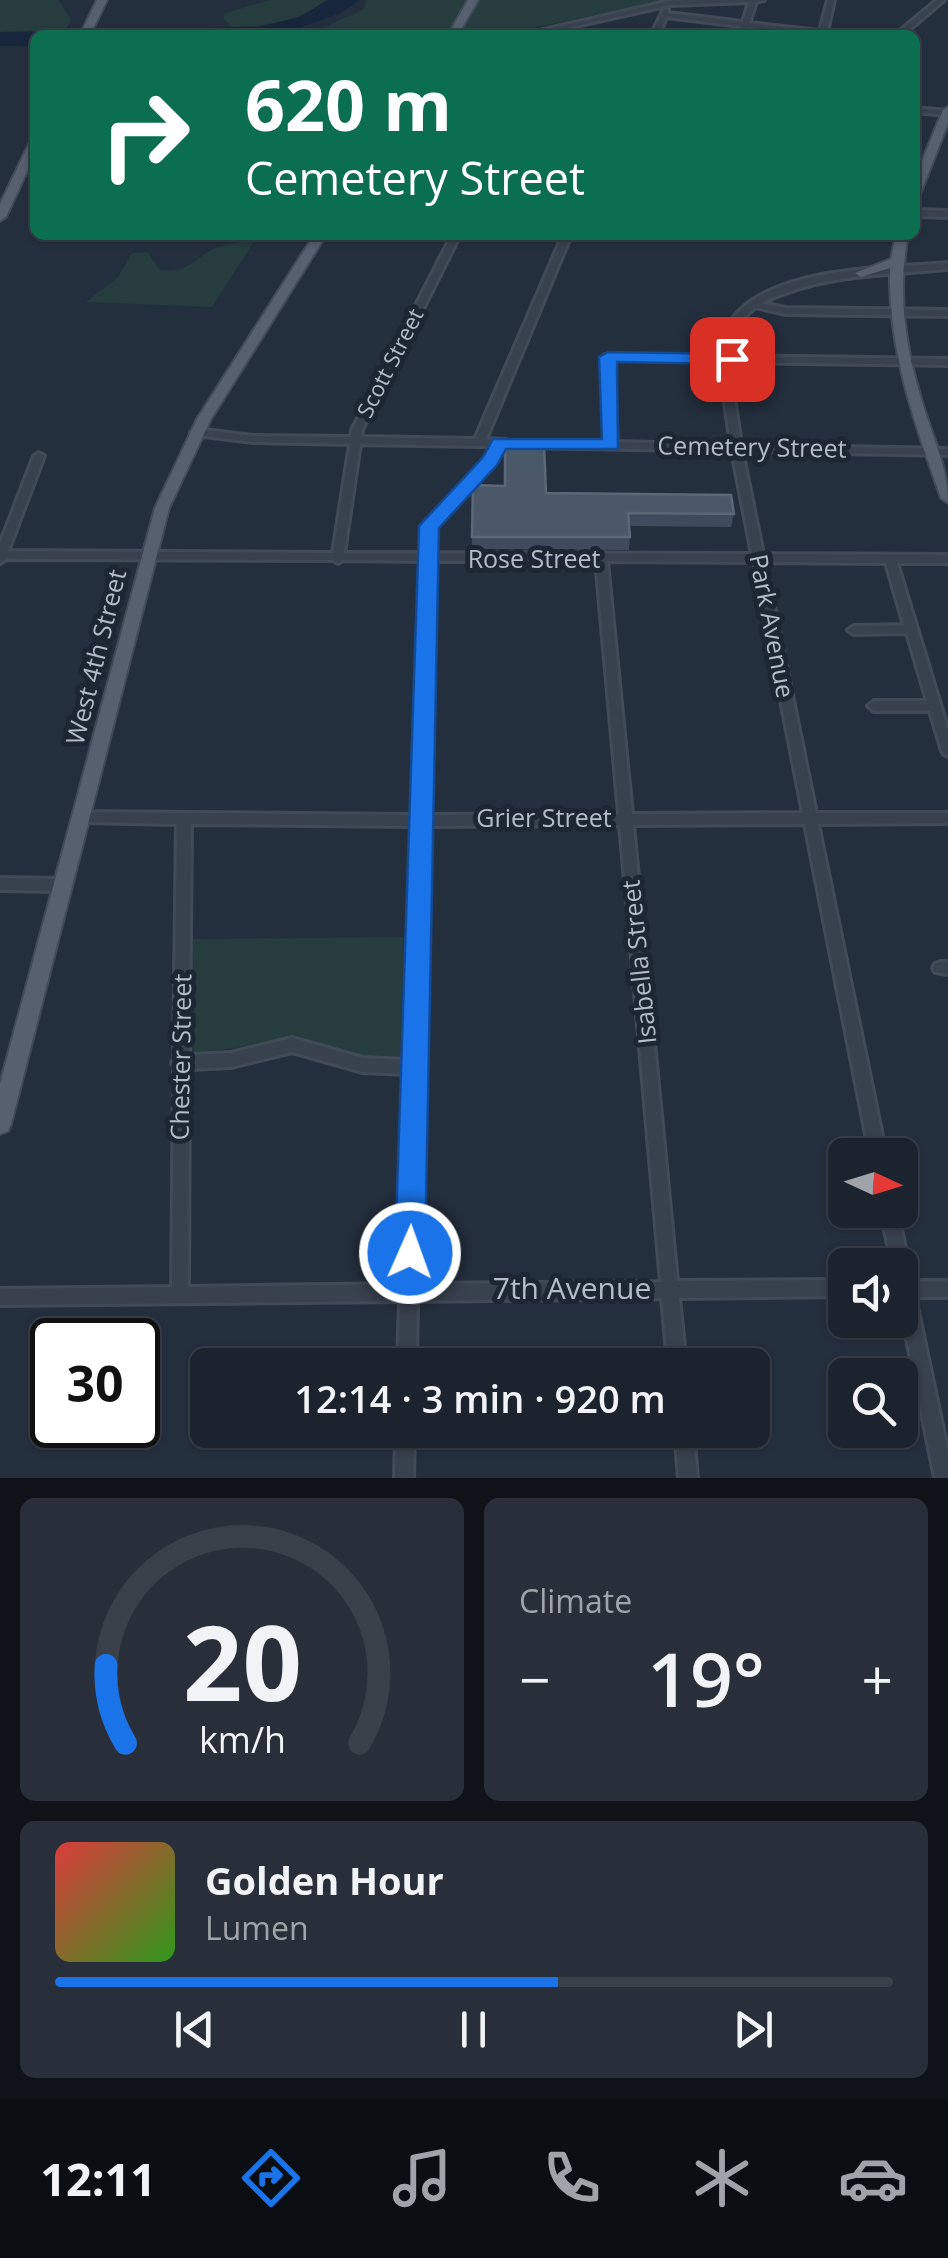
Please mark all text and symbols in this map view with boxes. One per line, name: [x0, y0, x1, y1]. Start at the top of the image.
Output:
text: 620 m: [245, 56, 452, 152]
icon: right: [80, 70, 210, 200]
text: Cemetery Street: [245, 147, 585, 208]
street label: Scott Street: [349, 303, 429, 422]
pin: [690, 317, 775, 402]
icon: arrive: [705, 332, 760, 387]
street label: Cemetery Street: [657, 427, 847, 465]
street label: Rose Street: [468, 541, 600, 575]
street label: Park Avenue: [742, 551, 804, 701]
street label: West 4th Street: [57, 566, 133, 748]
street label: Grier Street: [476, 800, 612, 834]
street label: Isabella Street: [612, 878, 664, 1046]
street label: Chester Street: [162, 973, 198, 1141]
north arrow: [828, 1138, 918, 1228]
map controls: [828, 1138, 918, 1448]
position arrow: [358, 1201, 462, 1305]
button: sound: [828, 1248, 918, 1338]
street label: 7th Avenue: [493, 1267, 651, 1308]
speed limit sign: 30: [30, 1318, 160, 1448]
button: search: [828, 1358, 918, 1448]
text: 12:14 · 3 min · 920 m: [294, 1372, 666, 1424]
text: Climate: [519, 1579, 632, 1622]
text: 20: [183, 1590, 301, 1731]
text: 19°: [647, 1627, 765, 1729]
text: −: [519, 1641, 550, 1716]
text: +: [862, 1641, 893, 1716]
text: km/h: [199, 1715, 285, 1763]
text: Golden Hour: [205, 1854, 444, 1906]
text: Lumen: [205, 1906, 309, 1949]
icon: previous: [167, 2002, 222, 2057]
icon: pause: [446, 2002, 501, 2057]
icon: next: [726, 2002, 781, 2057]
icon: directions: [236, 2143, 306, 2213]
icon: music: [387, 2143, 457, 2213]
icon: phone: [537, 2143, 607, 2213]
icon: climate: [687, 2143, 757, 2213]
icon: car: [838, 2143, 908, 2213]
text: 12:11: [40, 2148, 156, 2209]

